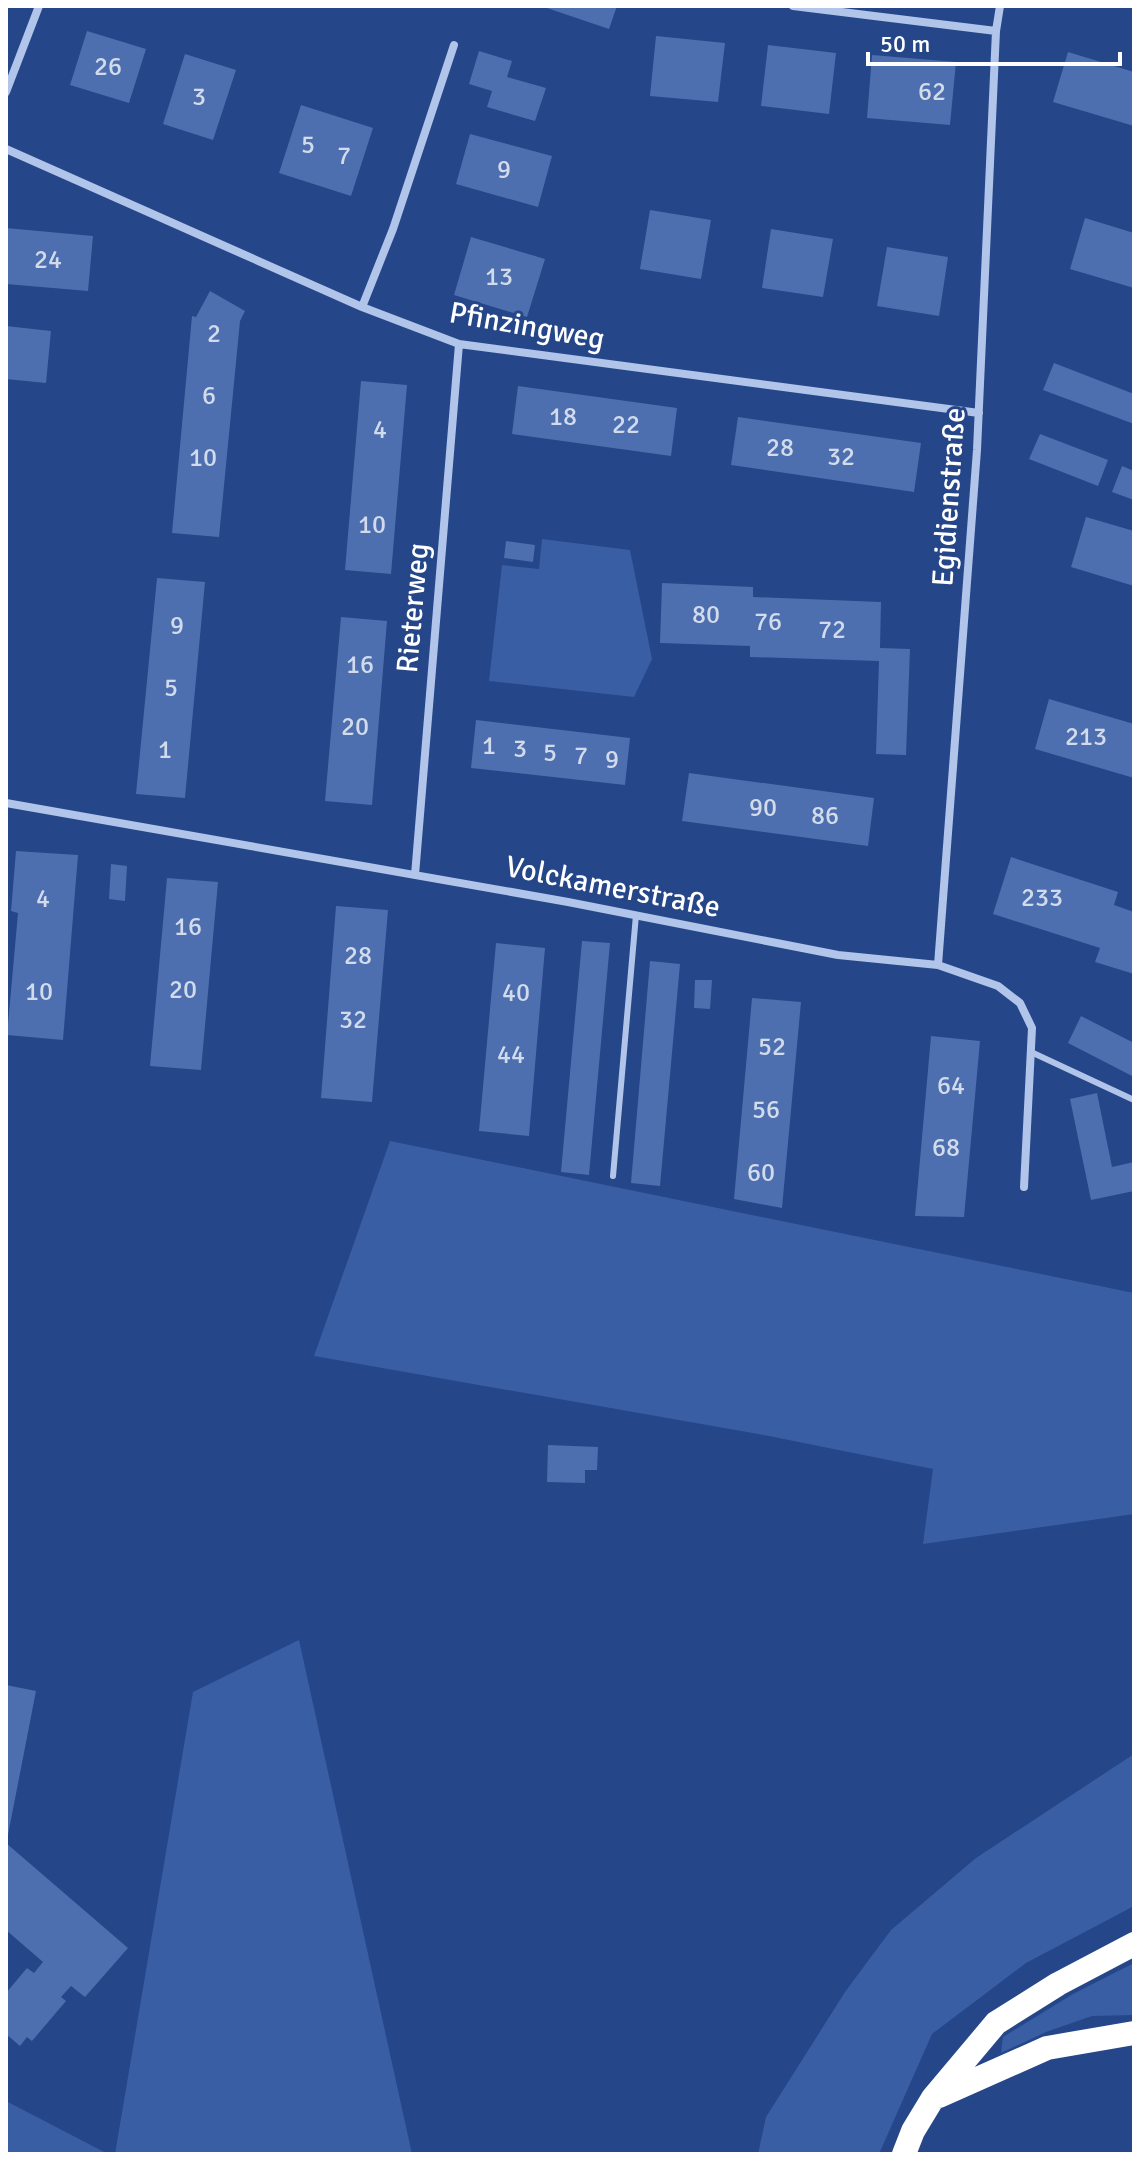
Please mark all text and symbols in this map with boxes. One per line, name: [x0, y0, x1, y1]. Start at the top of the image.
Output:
scale bar: [868, 16, 1120, 66]
text: 50 m: [880, 29, 930, 59]
house number: 26: [94, 51, 122, 83]
house number: 62: [918, 76, 946, 108]
house number: 3: [192, 81, 206, 113]
house number: 5: [301, 129, 315, 161]
house number: 7: [337, 140, 351, 172]
house number: 9: [497, 154, 511, 186]
house number: 24: [34, 244, 62, 276]
house number: 13: [485, 261, 513, 293]
street label: Pfinzingweg: [447, 294, 607, 358]
house number: 2: [207, 318, 221, 350]
house number: 6: [202, 380, 216, 412]
house number: 18: [549, 401, 577, 433]
street label: Egidienstraße: [924, 406, 974, 588]
house number: 22: [612, 409, 640, 441]
house number: 4: [373, 414, 387, 446]
house number: 28: [766, 432, 794, 464]
house number: 32: [827, 441, 855, 473]
house number: 10: [189, 442, 217, 474]
house number: 10: [358, 509, 386, 541]
street label: Rieterweg: [389, 542, 437, 674]
house number: 80: [692, 599, 720, 631]
house number: 76: [754, 606, 782, 638]
house number: 9: [170, 610, 184, 642]
house number: 72: [818, 614, 846, 646]
house number: 16: [346, 649, 374, 681]
house number: 5: [164, 672, 178, 704]
house number: 20: [341, 711, 369, 743]
house number: 213: [1065, 721, 1107, 753]
house number: 1: [482, 730, 496, 762]
house number: 3: [513, 733, 527, 765]
house number: 1: [158, 734, 172, 766]
house number: 5: [543, 737, 557, 769]
house number: 7: [574, 740, 588, 772]
house number: 9: [605, 744, 619, 776]
house number: 90: [749, 792, 777, 824]
house number: 86: [811, 800, 839, 832]
street label: Volckamerstraße: [503, 848, 723, 926]
house number: 233: [1021, 882, 1063, 914]
house number: 4: [36, 883, 50, 915]
house number: 16: [174, 911, 202, 943]
house number: 28: [344, 940, 372, 972]
house number: 20: [169, 974, 197, 1006]
house number: 10: [25, 976, 53, 1008]
house number: 40: [502, 977, 530, 1009]
house number: 32: [339, 1004, 367, 1036]
house number: 52: [758, 1031, 786, 1063]
house number: 44: [497, 1039, 525, 1071]
house number: 64: [937, 1070, 965, 1102]
house number: 56: [752, 1094, 780, 1126]
house number: 68: [932, 1132, 960, 1164]
house number: 60: [747, 1157, 775, 1189]

